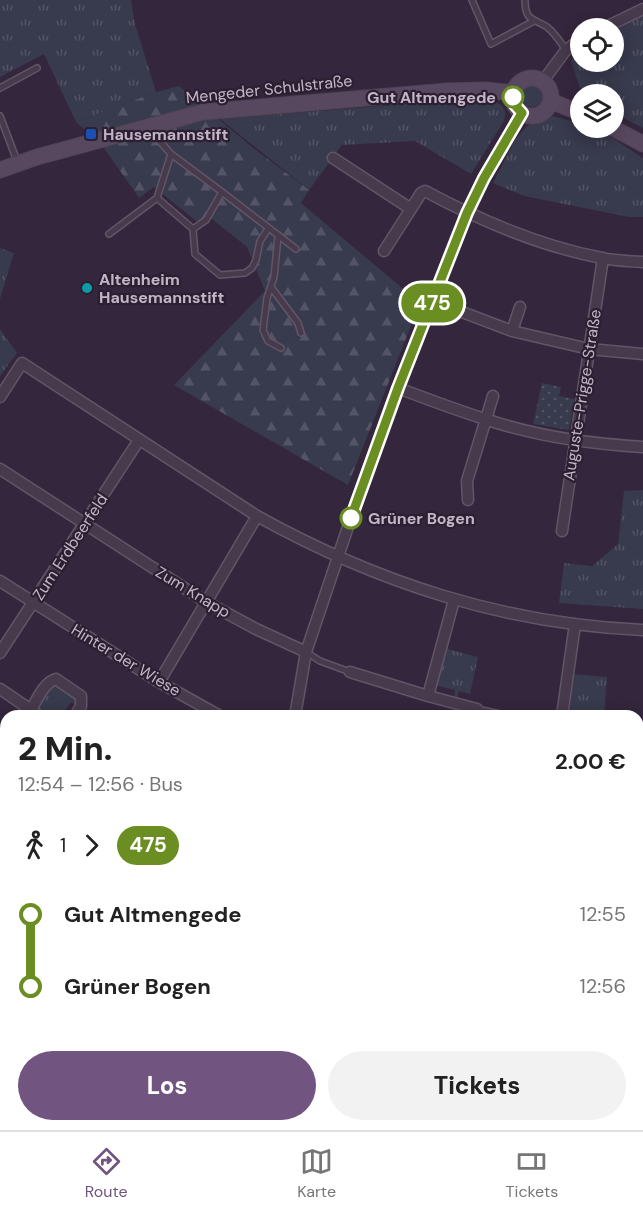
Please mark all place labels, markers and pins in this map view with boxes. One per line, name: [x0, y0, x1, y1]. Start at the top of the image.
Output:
marker: Gut Altmengede: [502, 86, 524, 108]
place label: Gut Altmengede: [367, 87, 496, 108]
place label: Hausemannstift: [103, 124, 228, 145]
marker: Hausemannstift: [84, 127, 98, 141]
place label: Altenheim Hausemannstift: [99, 269, 224, 308]
marker: Altenheim Hausemannstift: [80, 281, 94, 295]
marker: Grüner Bogen: [340, 507, 362, 529]
place label: Grüner Bogen: [368, 508, 475, 529]

